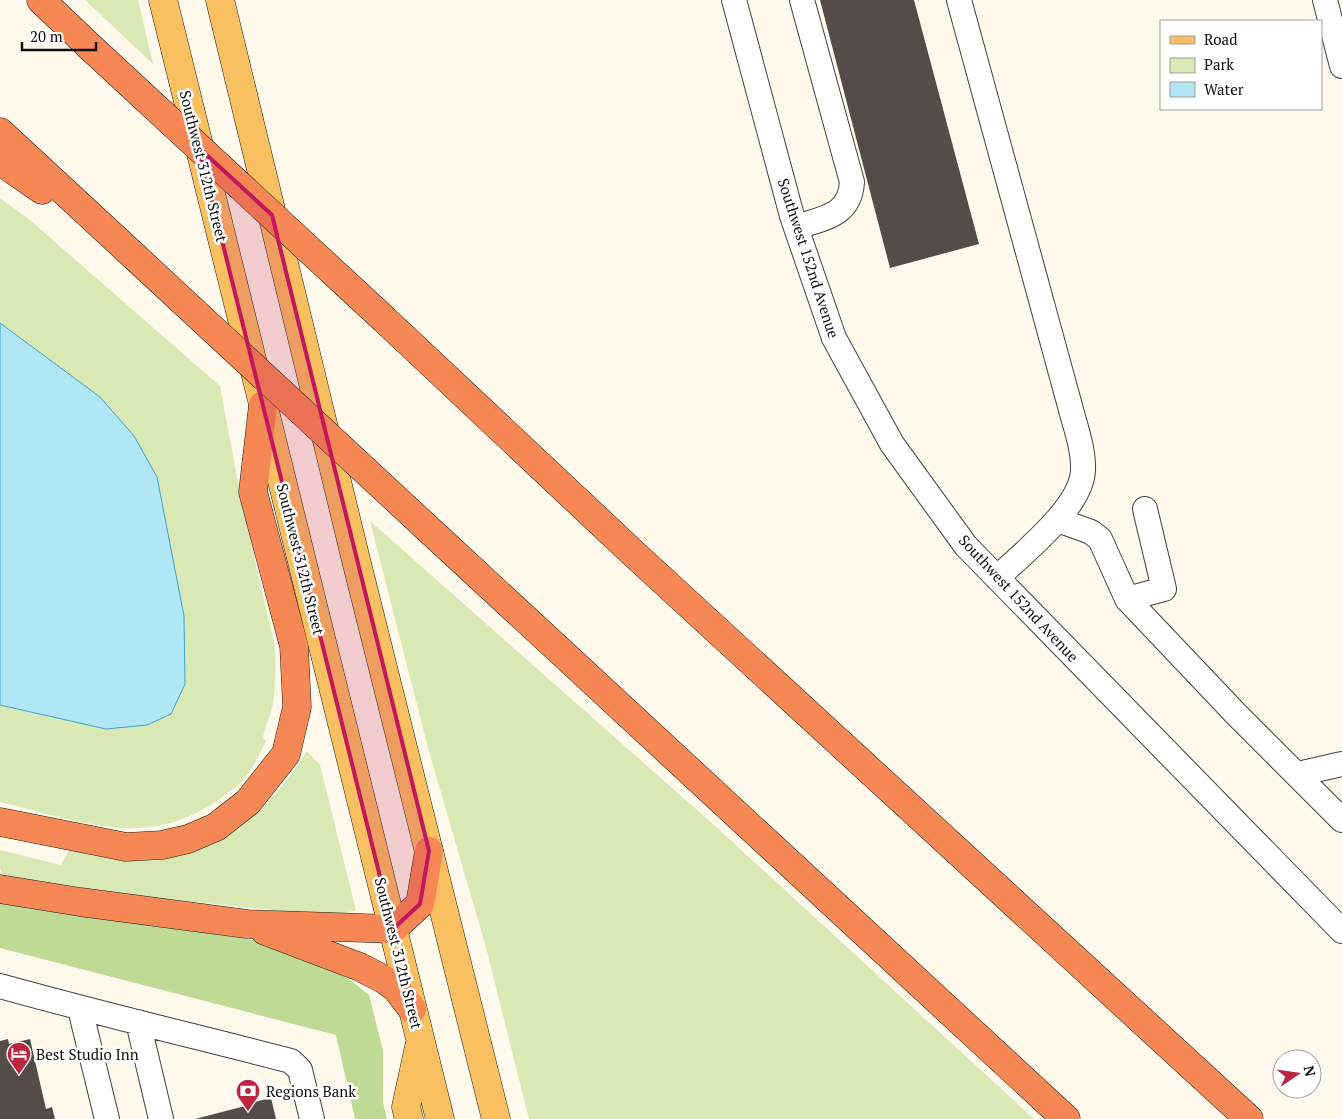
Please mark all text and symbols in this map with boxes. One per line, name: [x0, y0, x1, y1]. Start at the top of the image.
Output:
scale bar: [22, 20, 96, 52]
legend: [1160, 20, 1322, 110]
text: 20 m: [30, 26, 63, 46]
text: Road: [1204, 29, 1237, 49]
text: Park: [1204, 54, 1234, 74]
text: Water: [1204, 79, 1244, 99]
street label: Southwest 312th Street: [176, 88, 233, 244]
street label: Southwest 152nd Avenue: [774, 175, 844, 341]
street label: Southwest 312th Street: [273, 481, 330, 637]
street label: Southwest 152nd Avenue: [955, 530, 1083, 666]
street label: Southwest 312th Street: [371, 875, 428, 1031]
hotel icon: Best Studio Inn: [6, 1041, 32, 1075]
place label: Best Studio Inn: [36, 1044, 139, 1064]
north arrow: [1272, 1049, 1322, 1099]
text: N: [1300, 1064, 1321, 1079]
bank icon: Regions Bank: [235, 1078, 261, 1112]
place label: Regions Bank: [266, 1081, 356, 1101]

